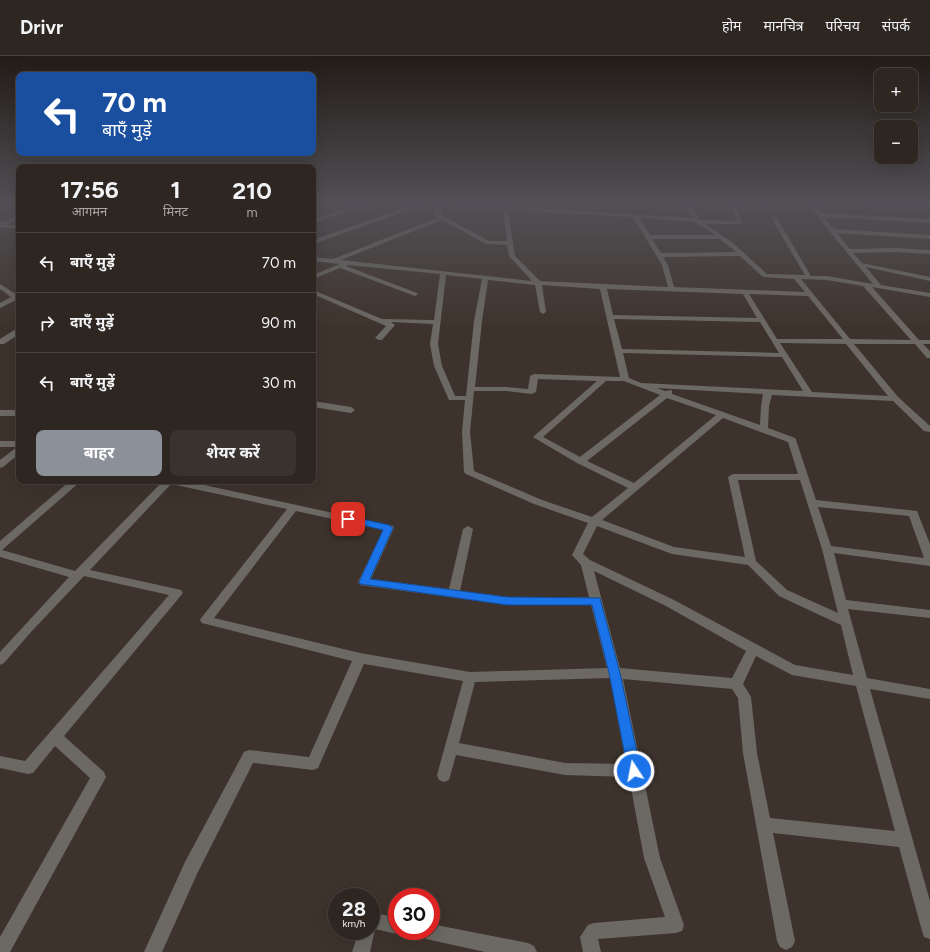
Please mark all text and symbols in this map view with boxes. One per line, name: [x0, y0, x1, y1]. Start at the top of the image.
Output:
text: Drivr: [20, 16, 63, 39]
text: होम: [722, 18, 741, 35]
text: मानचित्र: [763, 18, 804, 35]
text: परिचय: [826, 18, 860, 35]
text: संपर्क: [882, 18, 910, 35]
map controls: [874, 68, 918, 164]
button: +: [874, 68, 918, 112]
text: 70 m: [102, 85, 167, 119]
icon: left: [36, 88, 88, 140]
text: बाएँ मुड़ें: [102, 119, 152, 141]
button: −: [874, 120, 918, 164]
text: 17:56: [60, 175, 119, 204]
text: 1: [170, 175, 181, 204]
text: 210: [232, 176, 272, 205]
text: आगमन: [72, 204, 107, 219]
text: मिनट: [163, 204, 188, 219]
text: m: [246, 205, 258, 220]
icon: left: [36, 252, 58, 274]
text: बाएँ मुड़ें: [70, 253, 115, 271]
text: 70 m: [262, 254, 296, 272]
icon: right: [36, 312, 58, 334]
text: दाएँ मुड़ें: [70, 313, 114, 331]
text: 90 m: [261, 314, 296, 332]
icon: left: [36, 372, 58, 394]
text: बाएँ मुड़ें: [70, 373, 115, 391]
text: 30 m: [262, 374, 296, 392]
button: बाहर: [36, 430, 162, 476]
button: शेयर करें: [170, 430, 296, 476]
pin: [331, 502, 365, 536]
icon: arrive: [337, 508, 359, 530]
position arrow: [613, 750, 655, 792]
speed limit sign: 30: [388, 888, 440, 940]
text: 28: [342, 897, 366, 921]
text: km/h: [343, 917, 365, 930]

